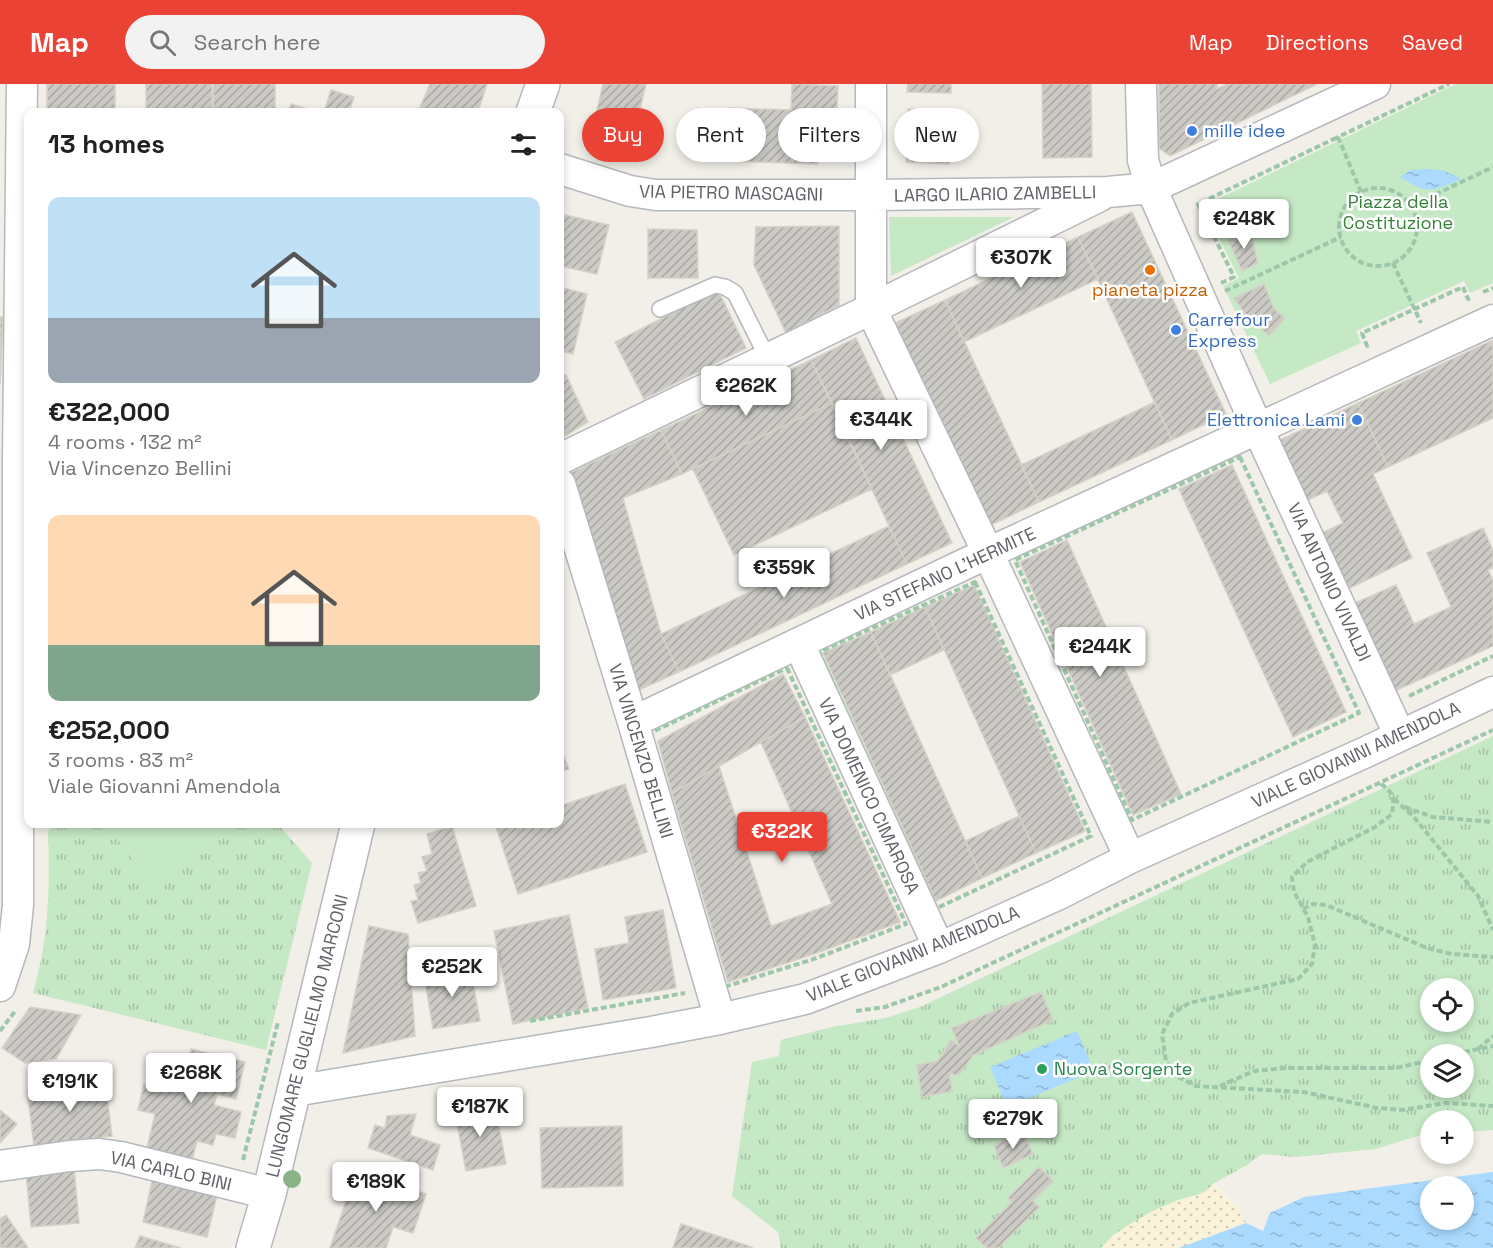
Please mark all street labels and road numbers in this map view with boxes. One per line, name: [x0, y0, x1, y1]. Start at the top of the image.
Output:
street label: VIA PIETRO MASCAGNI: [639, 179, 823, 206]
street label: LARGO ILARIO ZAMBELLI: [894, 180, 1096, 207]
street label: VIA ANTONIO VIVALDI: [1283, 499, 1376, 665]
street label: VIA STEFANO L'HERMITE: [850, 521, 1039, 626]
street label: VIA VINCENZO BELLINI: [604, 661, 679, 841]
street label: VIA DOMENICO CIMAROSA: [814, 694, 925, 898]
street label: VIALE GIOVANNI AMENDOLA: [1248, 696, 1464, 813]
street label: LUNGOMARE GUGLIELMO MARCONI: [260, 892, 353, 1180]
street label: VIALE GIOVANNI AMENDOLA: [803, 900, 1023, 1007]
street label: VIA CARLO BINI: [108, 1145, 234, 1196]

